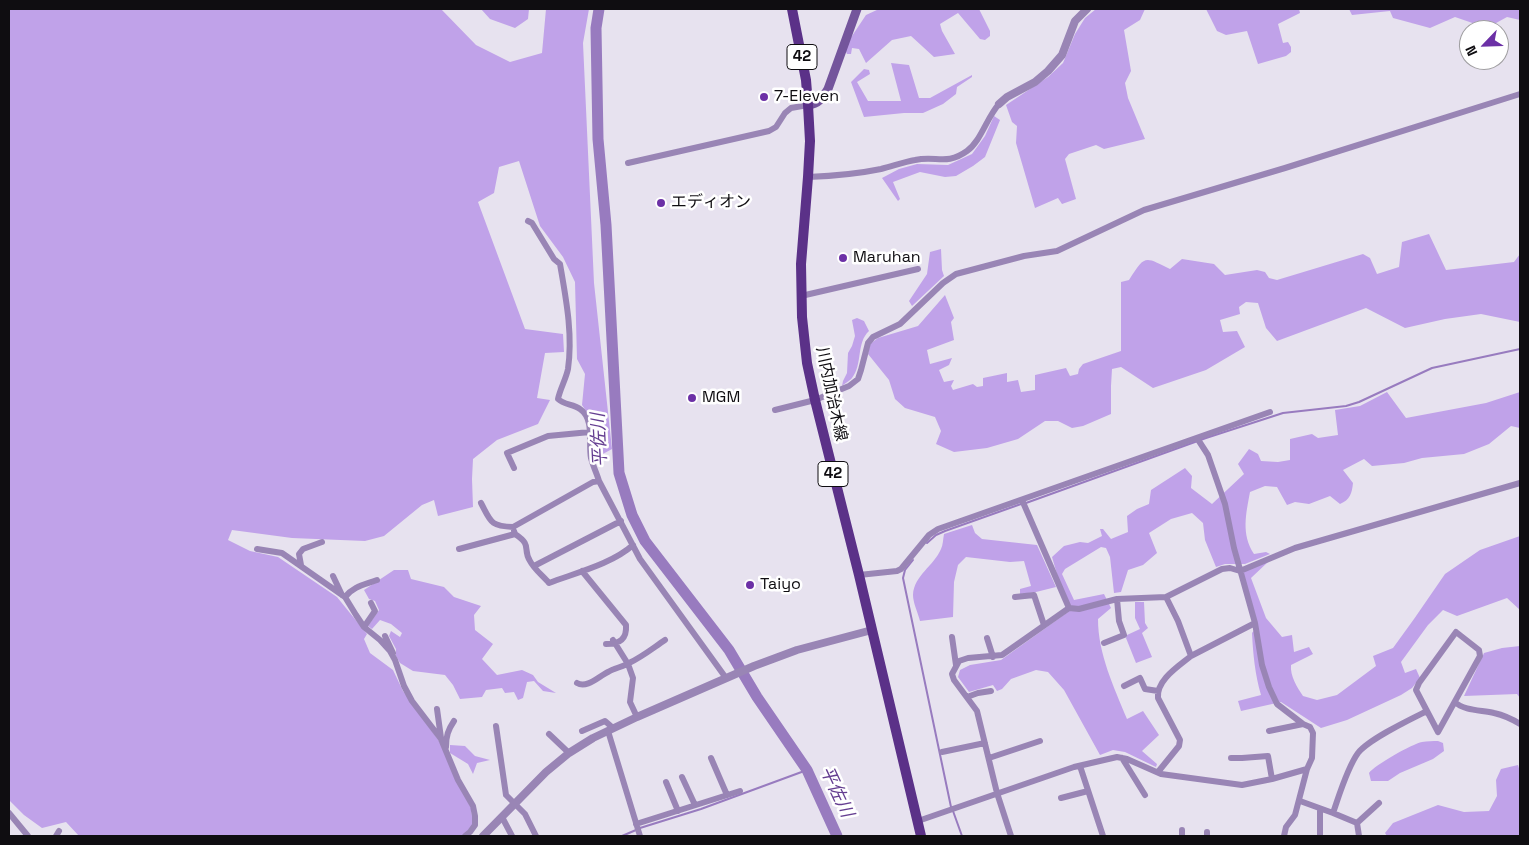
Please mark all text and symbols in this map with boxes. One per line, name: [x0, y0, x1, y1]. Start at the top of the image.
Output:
north arrow: [1459, 20, 1509, 70]
text: N: [1461, 43, 1481, 59]
road number: 42: [787, 44, 817, 70]
place label: 7-Eleven: [774, 87, 839, 107]
marker: 7-Eleven: [758, 91, 770, 103]
place label: エディオン: [671, 193, 751, 213]
marker: エディオン: [655, 197, 667, 209]
place label: Maruhan: [853, 248, 921, 268]
marker: Maruhan: [837, 252, 849, 264]
street label: 川内加治木線: [812, 345, 850, 443]
place label: MGM: [702, 388, 740, 408]
marker: MGM: [686, 392, 698, 404]
water label: 平佐川: [588, 412, 612, 468]
road number: 42: [818, 462, 848, 486]
place label: Taiyo: [760, 575, 801, 595]
marker: Taiyo: [744, 579, 756, 591]
water label: 平佐川: [815, 763, 857, 821]

